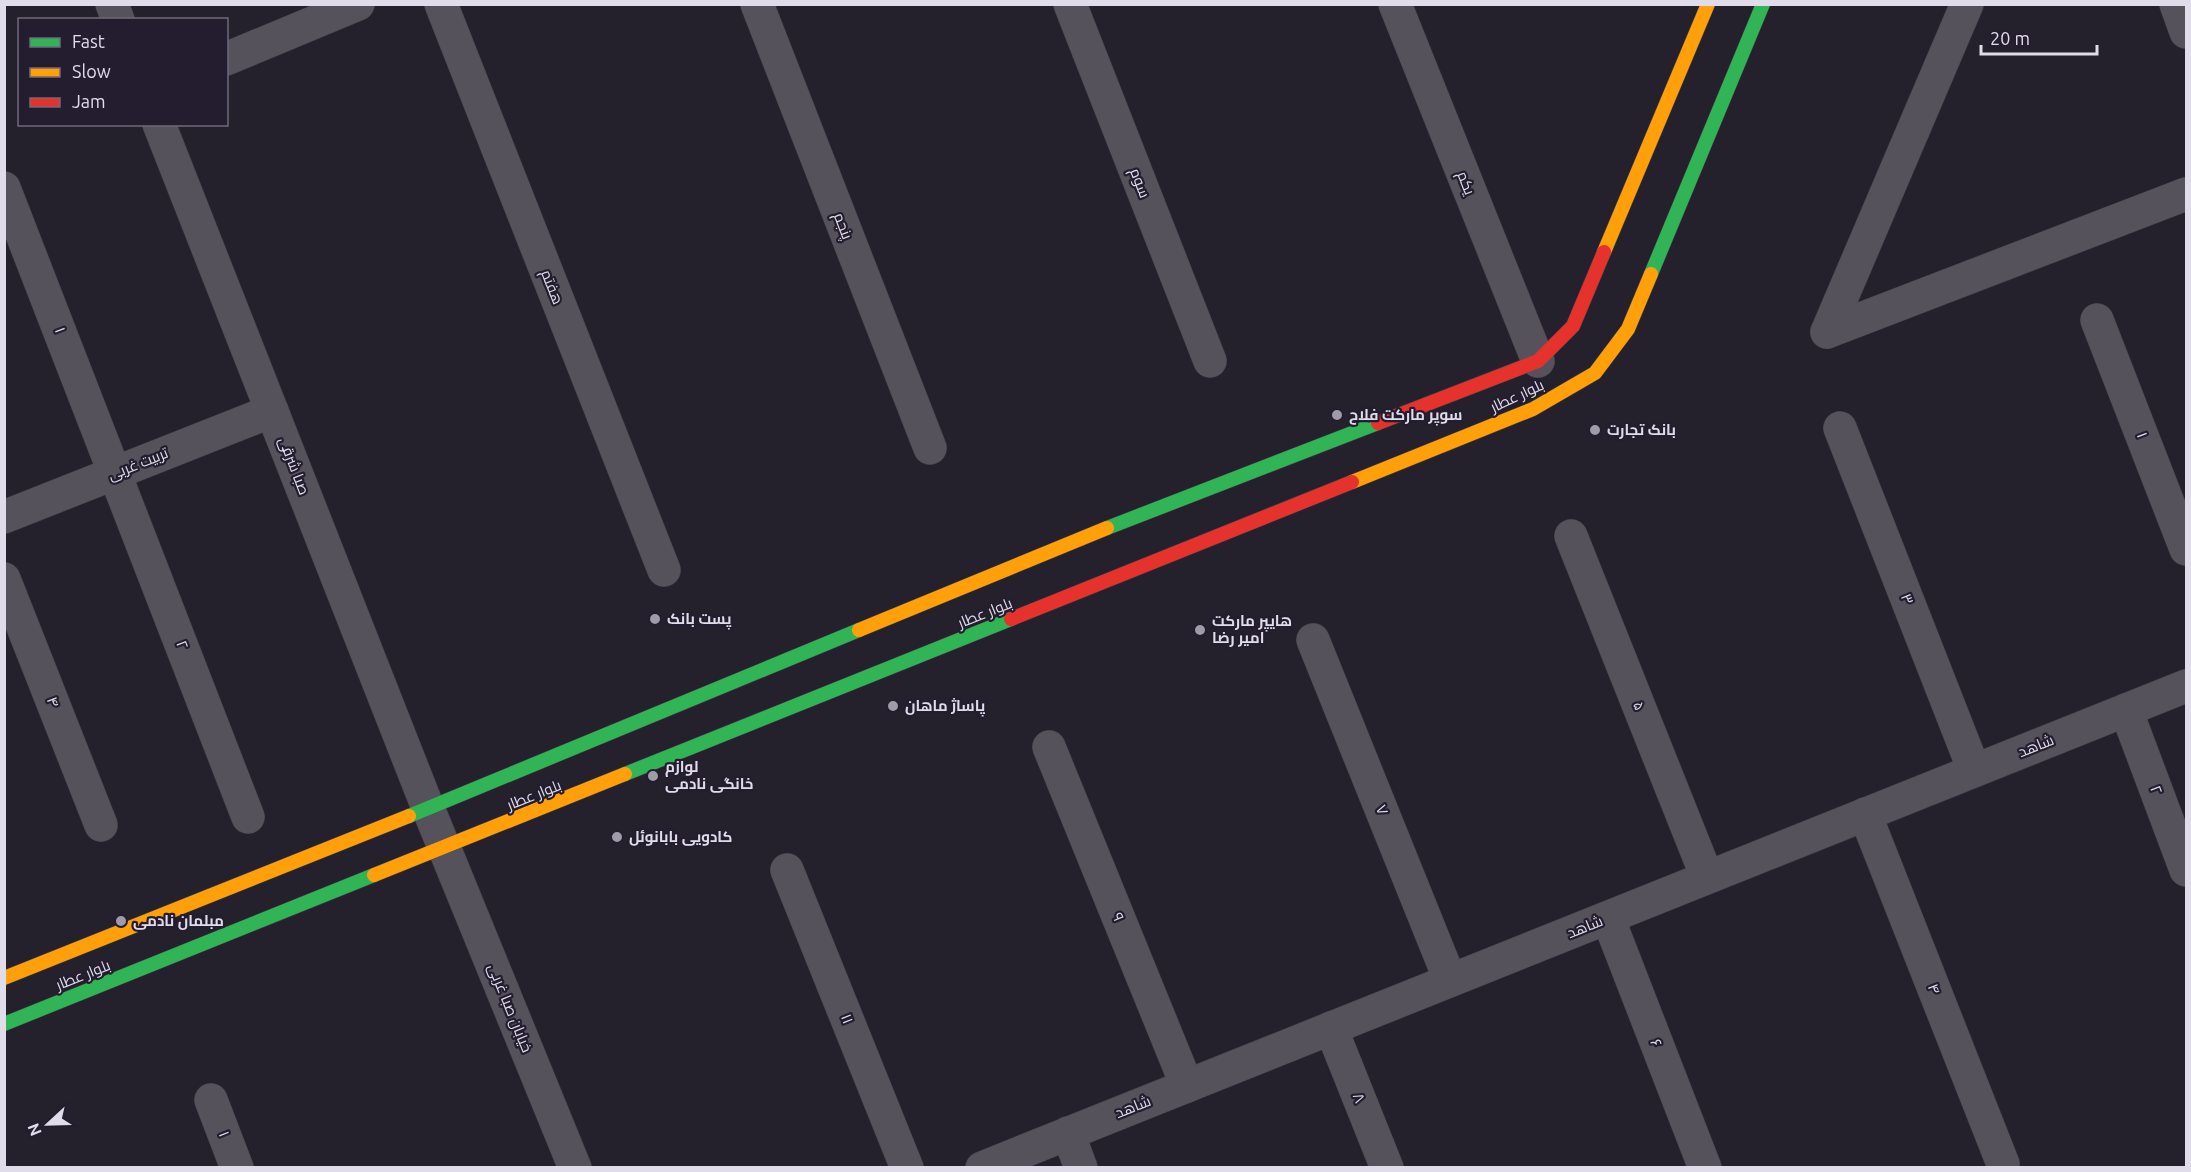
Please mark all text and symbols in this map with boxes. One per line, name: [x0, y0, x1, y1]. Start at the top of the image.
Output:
legend: [18, 18, 228, 126]
scale bar: [1981, 18, 2096, 56]
text: 20 m: [1990, 28, 2030, 48]
text: Fast: [72, 31, 105, 51]
text: Slow: [72, 61, 111, 81]
text: Jam: [72, 91, 106, 111]
street label: سوم: [1125, 166, 1154, 201]
street label: یکم: [1452, 169, 1479, 198]
street label: پنجم: [829, 210, 856, 242]
street label: هفتم: [536, 267, 567, 307]
street label: ۱: [52, 325, 69, 335]
street label: بلوار عطار: [1486, 376, 1547, 417]
place label: سوپر مارکت فلاح: [1349, 406, 1462, 426]
marker: سوپر مارکت فلاح: [1330, 408, 1344, 422]
place label: بانک تجارت: [1607, 421, 1676, 439]
marker: بانک تجارت: [1588, 423, 1602, 437]
street label: ۱: [2134, 430, 2151, 440]
street label: صبا شرقی: [274, 434, 313, 498]
street label: تربیت غربی: [105, 444, 171, 485]
street label: ۳: [1898, 591, 1917, 607]
street label: بلوار عطار: [954, 594, 1015, 632]
place label: پست بانک: [667, 610, 732, 630]
marker: پست بانک: [648, 612, 662, 626]
place label: هایپر مارکت امیر رضا: [1212, 612, 1292, 647]
marker: هایپر مارکت امیر رضا: [1193, 623, 1207, 637]
street label: ۲: [173, 638, 192, 652]
street label: ۴: [44, 694, 63, 710]
place label: پاساژ ماهان: [905, 697, 986, 717]
marker: پاساژ ماهان: [886, 699, 900, 713]
street label: ۵: [1630, 699, 1649, 713]
street label: شاهد: [2016, 731, 2056, 760]
place label: لوازم خانگی نادمی: [665, 758, 754, 793]
marker: لوازم خانگی نادمی: [646, 769, 660, 783]
street label: بلوار عطار: [503, 776, 564, 814]
street label: ۲: [2147, 783, 2166, 797]
street label: ۷: [1373, 802, 1392, 817]
place label: کادویی بابانوئل: [629, 828, 732, 846]
marker: کادویی بابانوئل: [610, 830, 624, 844]
street label: ۹: [1109, 910, 1128, 924]
place label: مبلمان نادمی: [133, 912, 224, 930]
street label: شاهد: [1565, 912, 1605, 941]
marker: مبلمان نادمی: [114, 914, 128, 928]
street label: بلوار عطار: [52, 956, 113, 994]
street label: خیابان صبا غربی: [483, 961, 536, 1055]
street label: ۴: [1925, 981, 1944, 997]
street label: ۱۱: [838, 1011, 857, 1026]
street label: ۶: [1647, 1036, 1666, 1049]
street label: ۸: [1350, 1090, 1369, 1105]
street label: شاهد: [1113, 1092, 1153, 1121]
north arrow: [18, 1094, 78, 1154]
text: N: [24, 1121, 45, 1139]
street label: ۱: [216, 1128, 233, 1139]

